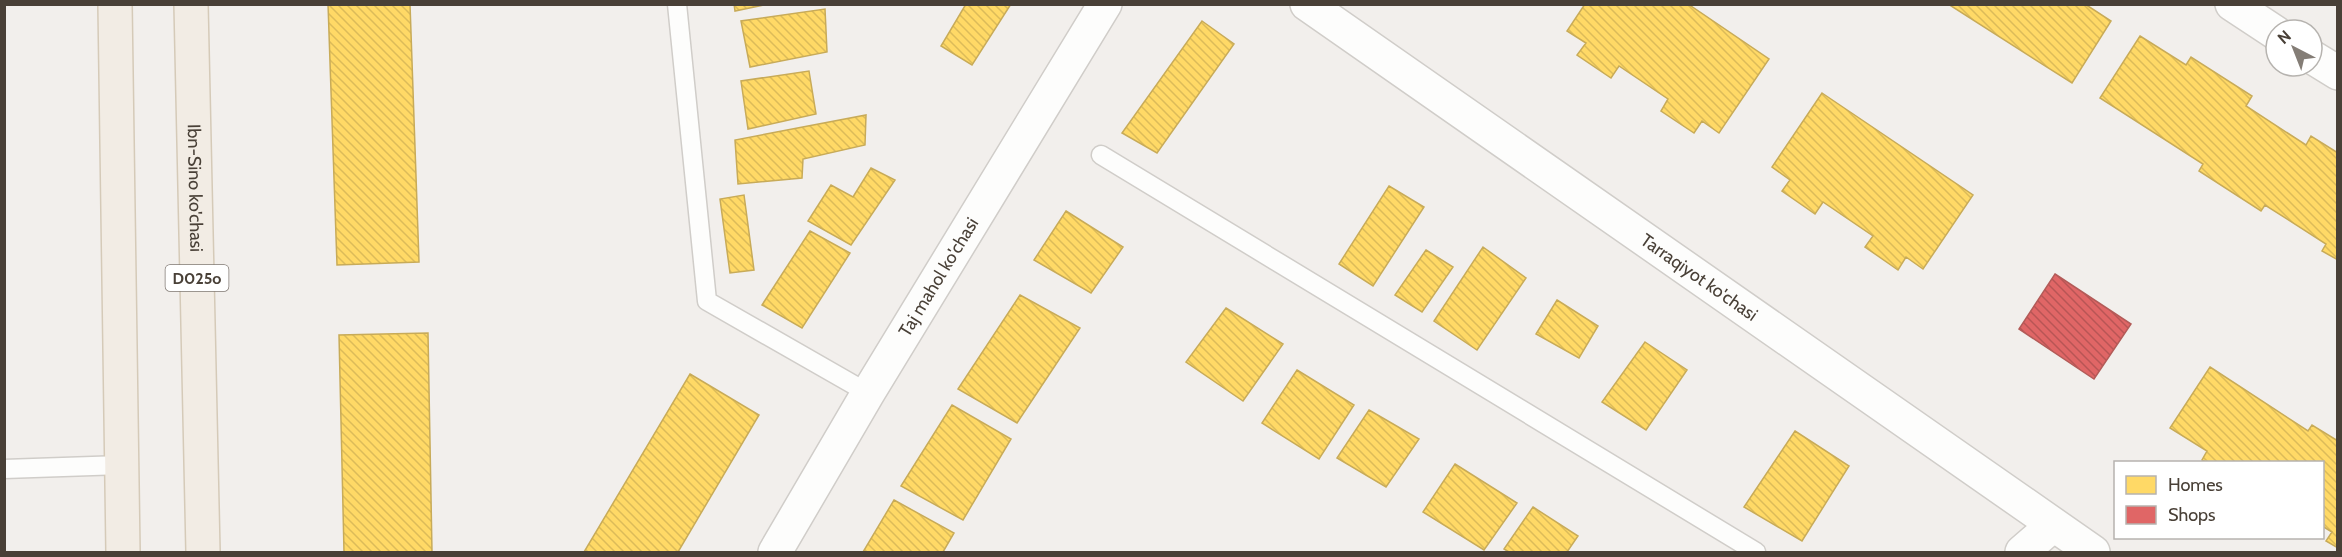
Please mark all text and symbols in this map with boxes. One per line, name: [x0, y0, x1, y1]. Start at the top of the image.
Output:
north arrow: [2264, 18, 2324, 78]
text: N: [2274, 26, 2295, 48]
street label: Ibn-Sino ko'chasi: [183, 124, 207, 252]
street label: Taj mahol ko'chasi: [894, 214, 983, 341]
street label: Tarraqiyot ko'chasi: [1636, 229, 1762, 326]
road number: D025o: [166, 265, 228, 291]
legend: [2114, 461, 2324, 539]
text: Homes: [2168, 474, 2223, 496]
text: Shops: [2168, 504, 2216, 526]

